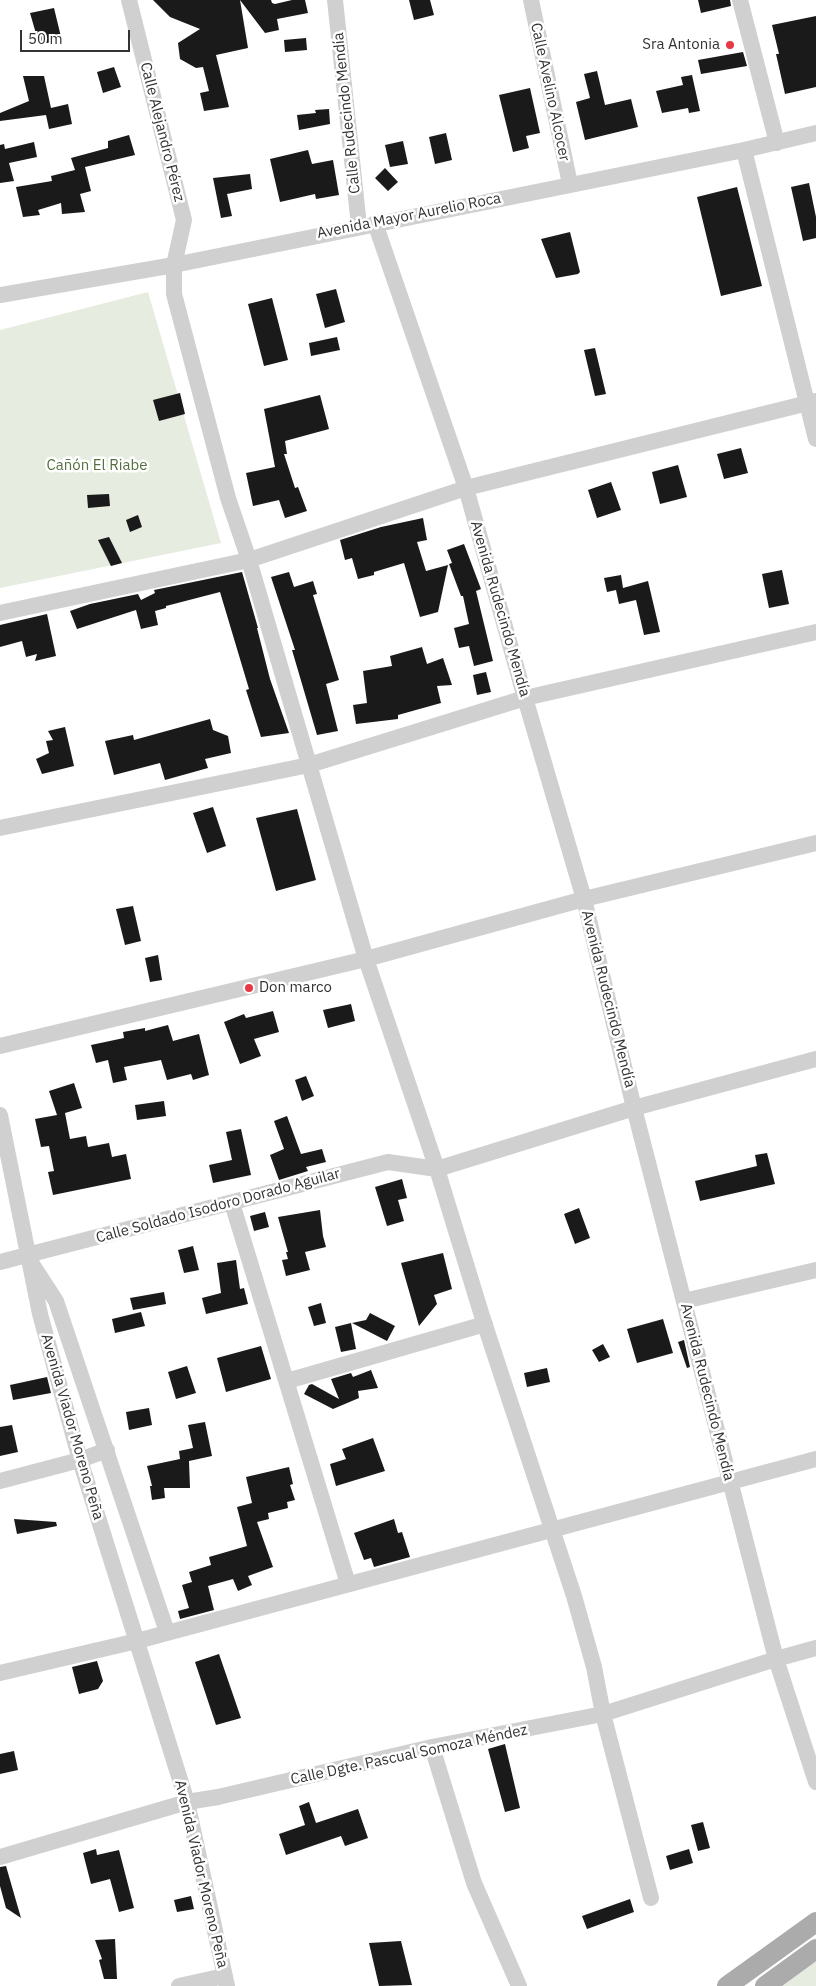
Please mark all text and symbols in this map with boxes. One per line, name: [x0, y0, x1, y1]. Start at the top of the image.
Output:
scale bar: [22, 20, 132, 52]
street label: Calle Avelino Alcocer: [527, 21, 573, 163]
text: 50 m: [28, 29, 63, 48]
street label: Calle Rudecindo Mendía: [330, 31, 364, 195]
place label: Sra Antonia: [642, 36, 720, 54]
marker: Sra Antonia: [724, 39, 736, 51]
street label: Calle Alejandro Pérez: [136, 60, 188, 204]
street label: Avenida Mayor Aurelio Roca: [315, 189, 503, 243]
park label: Cañón El Riabe: [47, 457, 147, 475]
street label: Avenida Rudecindo Mendía: [466, 519, 534, 699]
street label: Avenida Rudecindo Mendía: [577, 908, 639, 1090]
place label: Don marco: [259, 979, 332, 997]
marker: Don marco: [243, 982, 255, 994]
street label: Calle Soldado Isodoro Dorado Aguilar: [94, 1165, 342, 1247]
street label: Avenida Rudecindo Mendía: [676, 1301, 738, 1483]
street label: Avenida Viador Moreno Peña: [37, 1332, 107, 1522]
street label: Calle Dgte. Pascual Somoza Méndez: [289, 1721, 529, 1789]
street label: Avenida Viador Moreno Peña: [171, 1778, 231, 1970]

